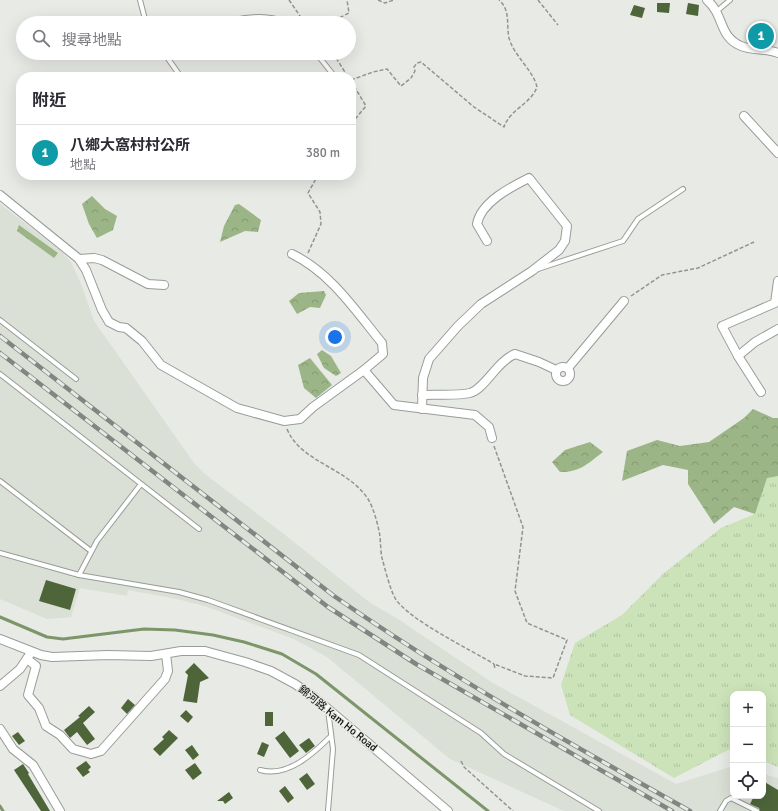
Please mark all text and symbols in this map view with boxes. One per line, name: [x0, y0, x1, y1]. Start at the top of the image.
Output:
search box: [16, 16, 356, 60]
pin: 1: [748, 21, 774, 51]
icon: search: [30, 27, 52, 49]
text: 搜尋地點: [62, 31, 122, 49]
text: 附近: [32, 90, 66, 111]
text: 八鄉大窩村村公所: [70, 136, 190, 154]
text: 1: [41, 145, 49, 161]
text: 380 m: [306, 145, 340, 161]
text: 地點: [70, 157, 96, 173]
your location: [325, 327, 345, 347]
street label: 錦河路 Kam Ho Road: [296, 683, 380, 754]
map controls: [730, 691, 766, 799]
button: +: [730, 691, 766, 727]
button: −: [730, 727, 766, 763]
button: locate: [730, 763, 766, 799]

